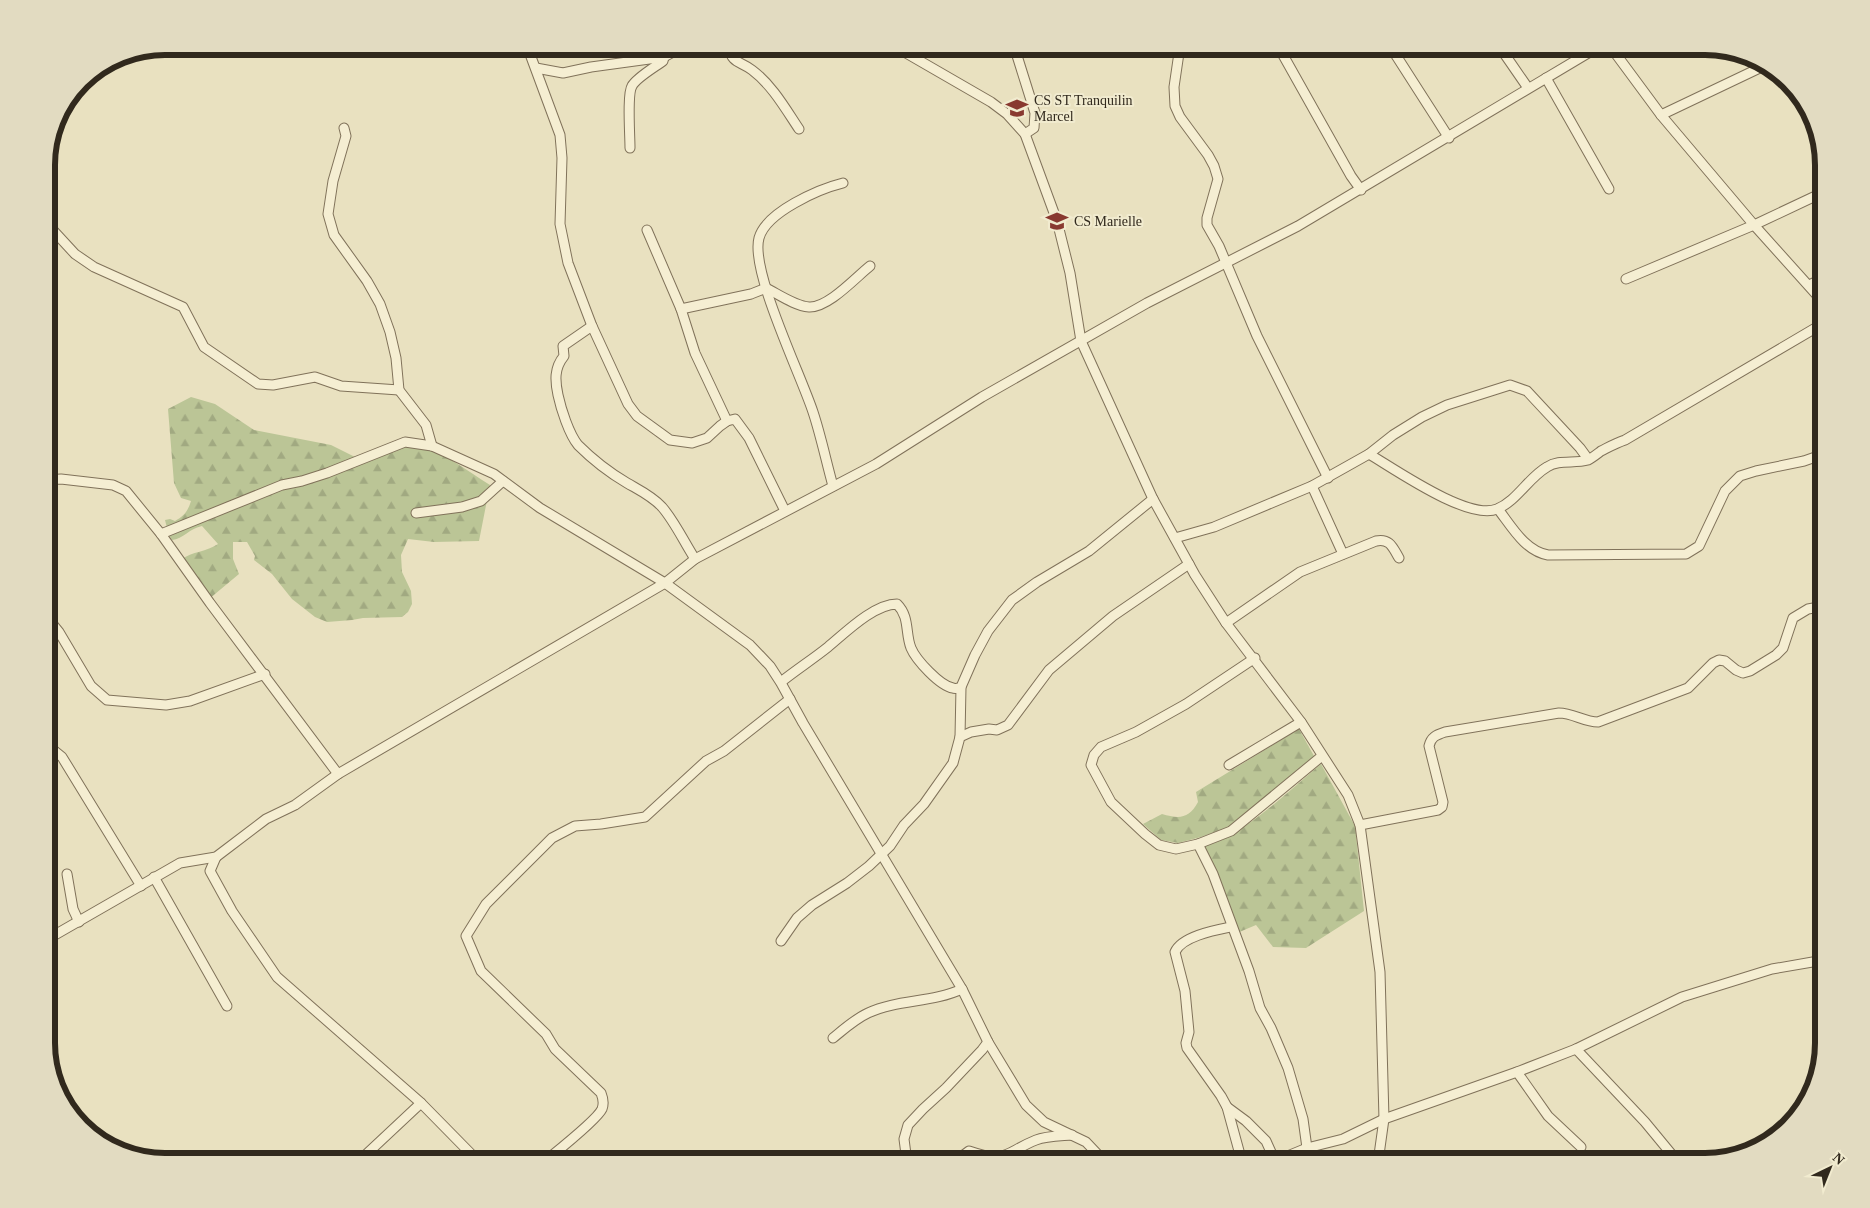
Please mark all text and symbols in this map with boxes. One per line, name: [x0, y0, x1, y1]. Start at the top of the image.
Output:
place label: CS ST Tranquilin Marcel: [1034, 93, 1133, 124]
school or university icon: CS ST Tranquilin Marcel: [1004, 95, 1030, 121]
school or university icon: CS Marielle: [1044, 208, 1070, 234]
place label: CS Marielle: [1074, 214, 1142, 229]
north arrow: [1805, 1143, 1855, 1193]
text: N: [1830, 1150, 1847, 1168]

